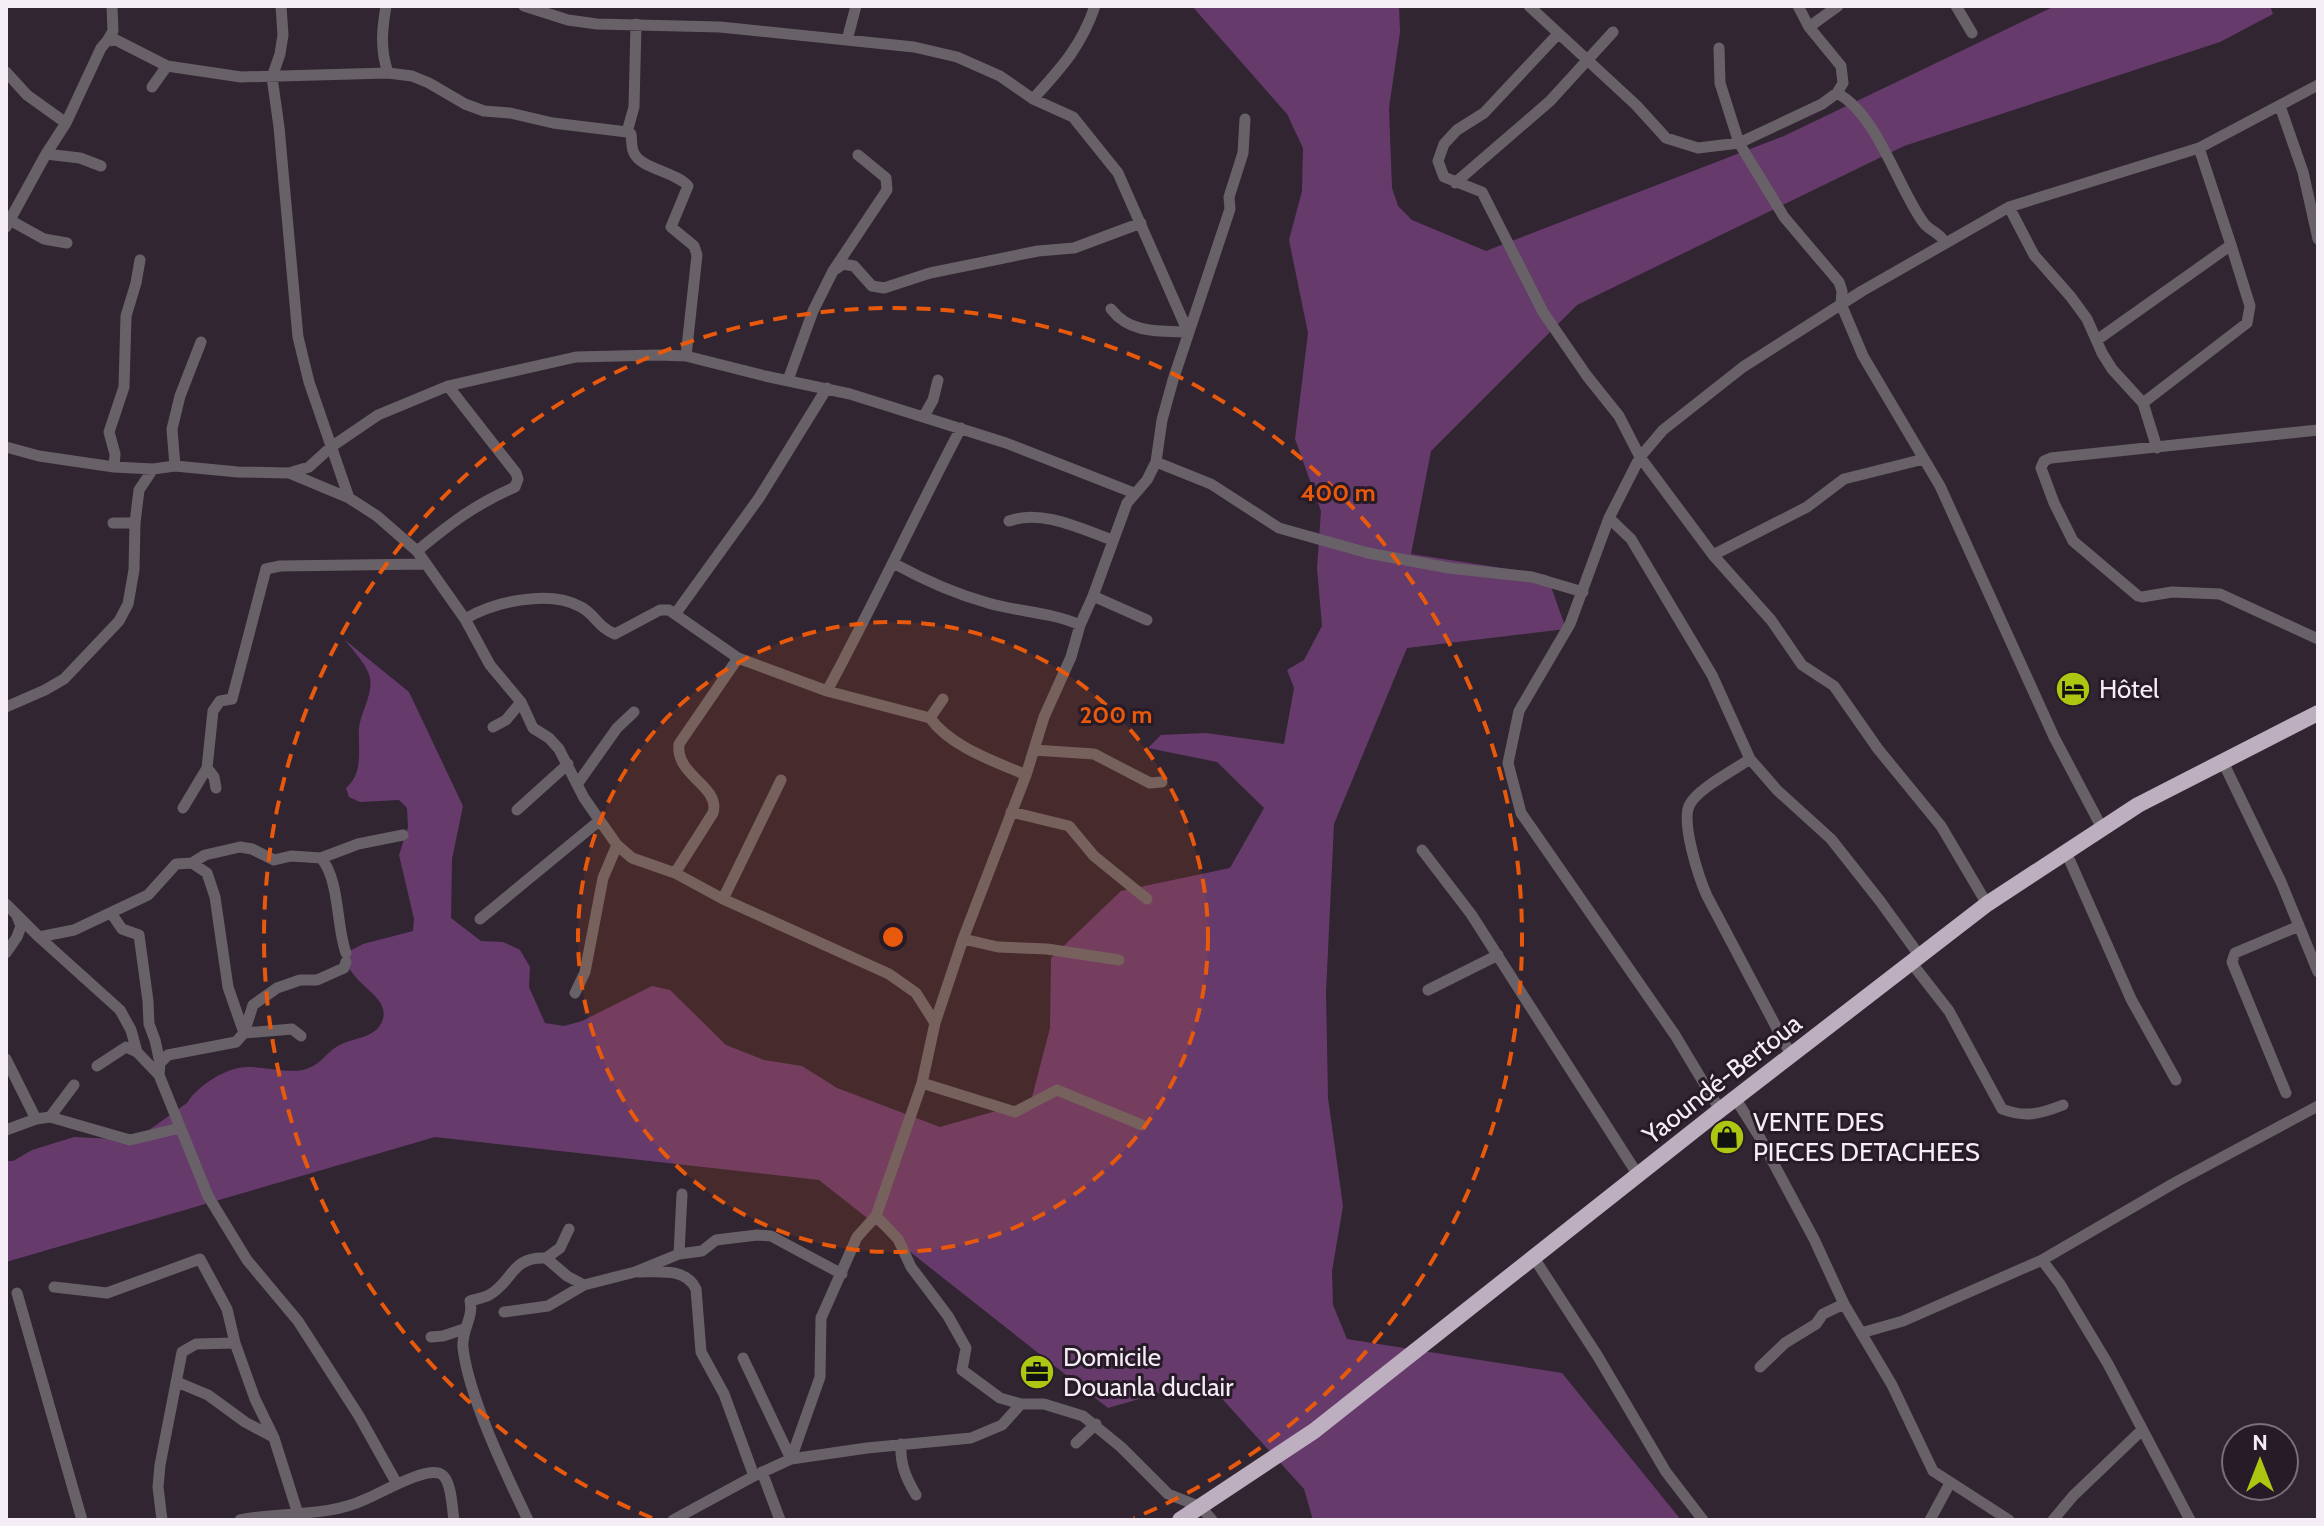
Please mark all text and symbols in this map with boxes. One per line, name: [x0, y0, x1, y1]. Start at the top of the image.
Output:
text: 400 m: [1300, 478, 1376, 507]
hotel icon: Hôtel: [2054, 670, 2092, 708]
place label: Hôtel: [2099, 673, 2159, 705]
text: 200 m: [1080, 700, 1152, 729]
centre of rings: [879, 923, 907, 951]
street label: Yaoundé-Bertoua: [1635, 1007, 1808, 1152]
place label: VENTE DES PIECES DETACHEES: [1753, 1106, 1980, 1168]
shop icon: VENTE DES PIECES DETACHEES: [1708, 1118, 1746, 1156]
place label: Domicile Douanla duclair: [1063, 1341, 1234, 1403]
office icon: Domicile Douanla duclair: [1018, 1353, 1056, 1391]
north arrow: [2220, 1422, 2300, 1502]
text: N: [2252, 1429, 2268, 1456]

